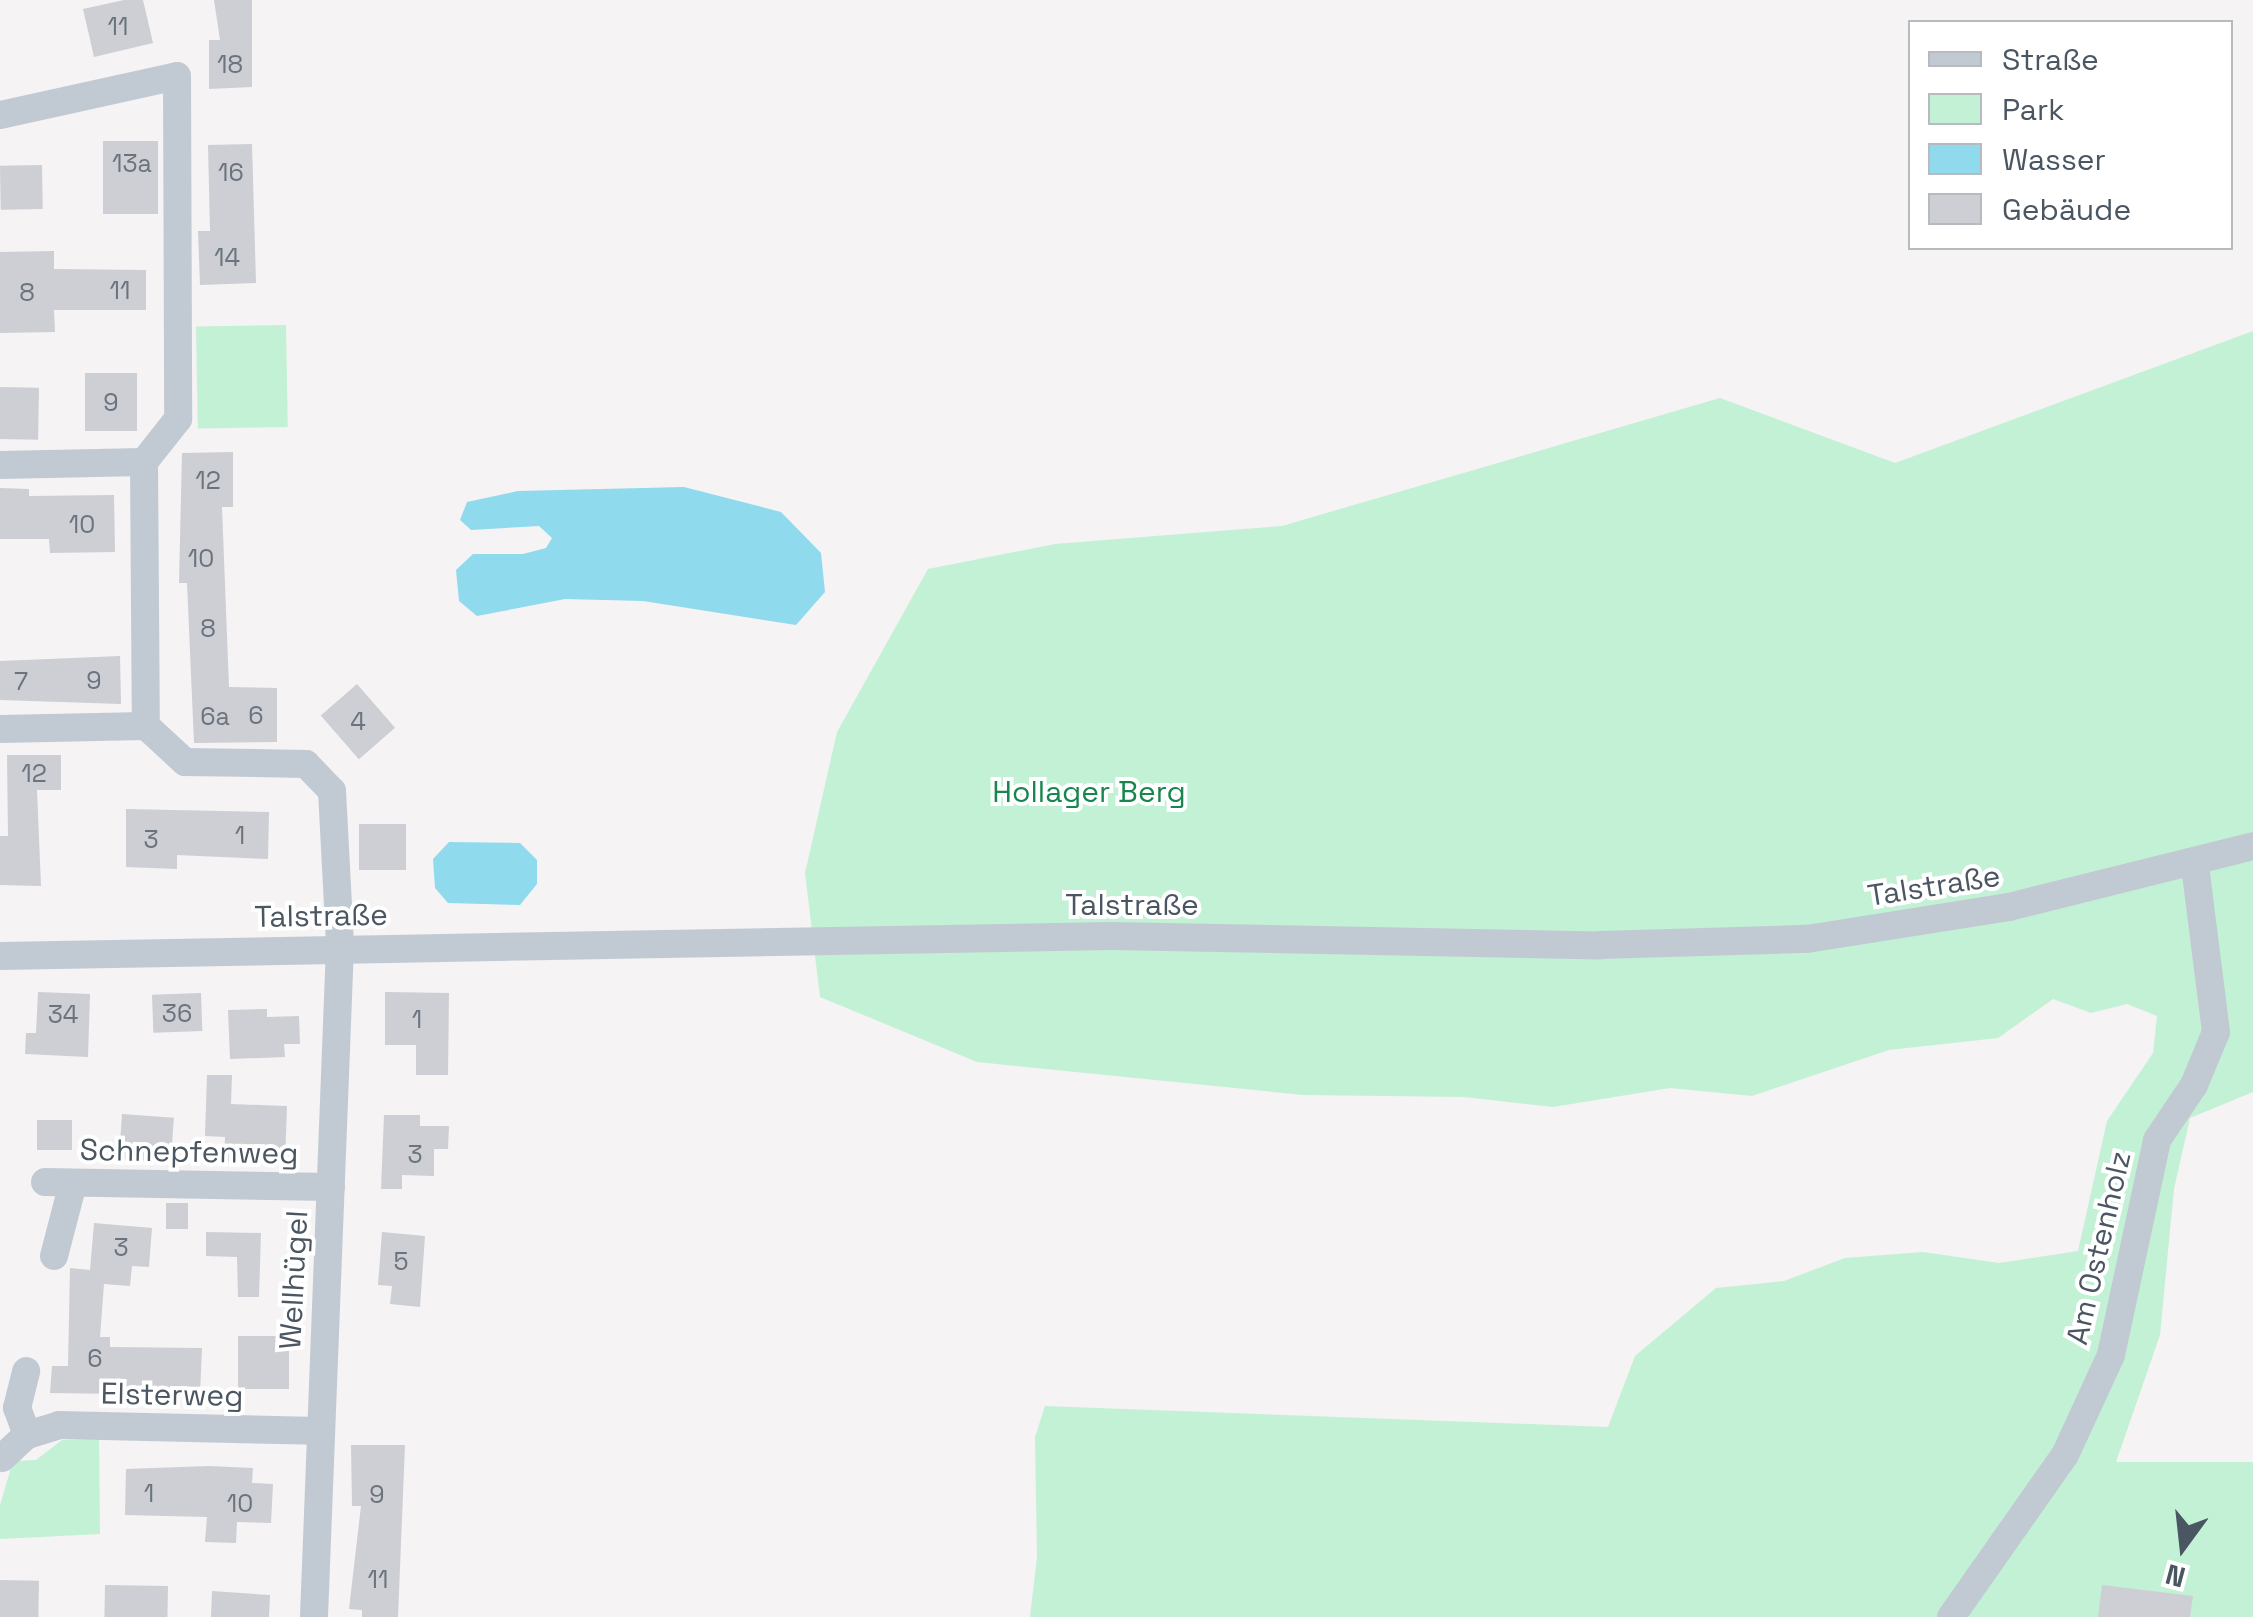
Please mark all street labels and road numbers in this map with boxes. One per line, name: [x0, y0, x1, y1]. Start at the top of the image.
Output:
street label: Talstraße: [1865, 858, 2003, 914]
street label: Talstraße: [1065, 887, 1199, 923]
street label: Talstraße: [254, 897, 388, 935]
street label: Schnepfenweg: [79, 1132, 299, 1172]
street label: Am Ostenholz: [2059, 1148, 2139, 1348]
street label: Wellhügel: [272, 1210, 316, 1350]
street label: Elsterweg: [100, 1376, 244, 1414]

